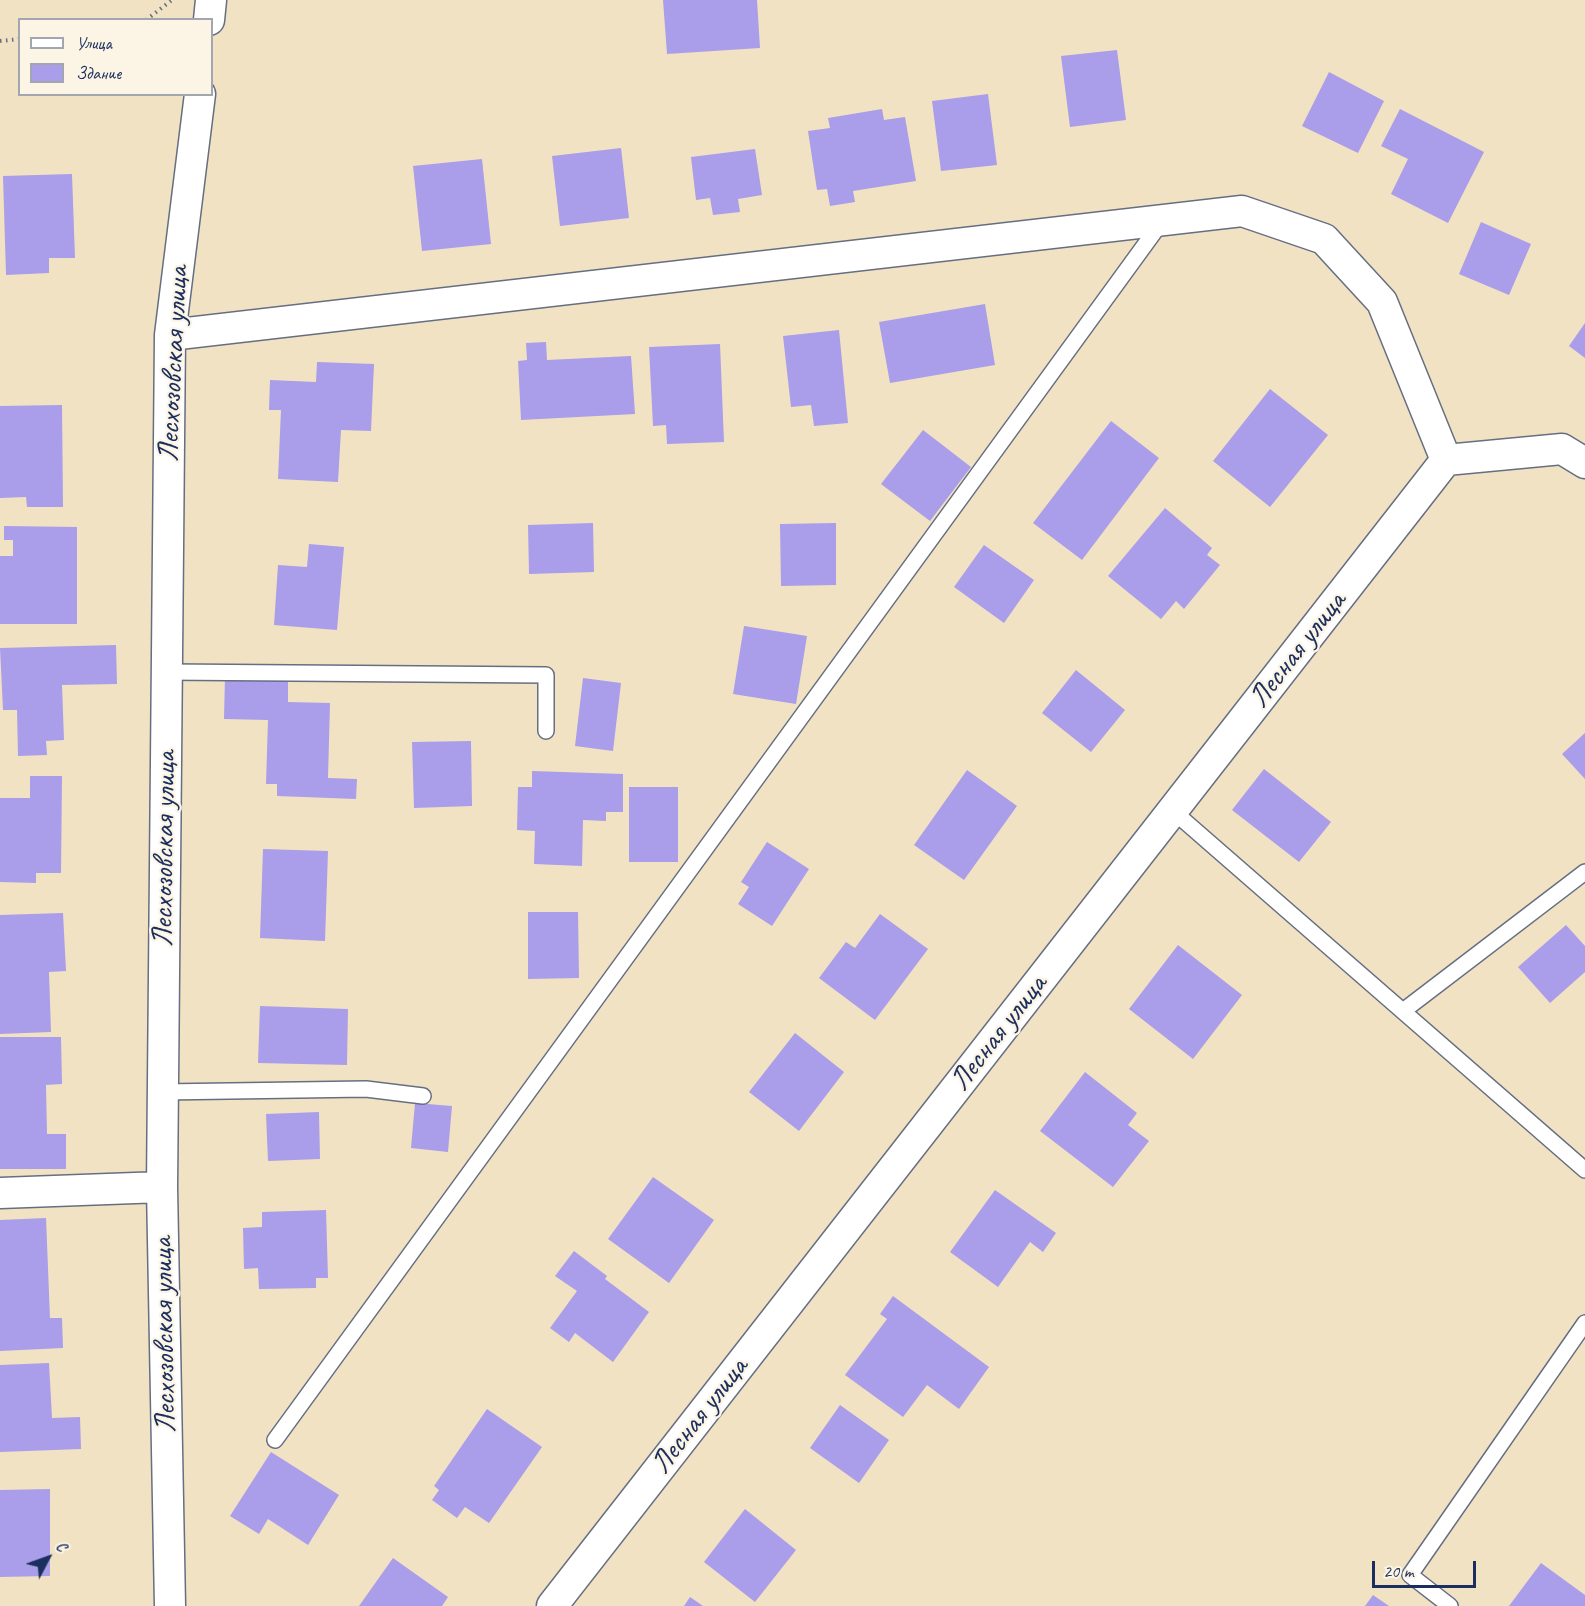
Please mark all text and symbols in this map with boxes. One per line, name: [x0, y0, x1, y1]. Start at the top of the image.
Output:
legend: [18, 18, 213, 96]
text: Улица: [76, 32, 112, 54]
text: Здание: [76, 62, 121, 84]
street label: Лесхозовская улица: [151, 265, 197, 463]
street label: Лесная улица: [1242, 585, 1354, 715]
street label: Лесхозовская улица: [145, 751, 185, 947]
street label: Лесная улица: [943, 968, 1055, 1098]
street label: Лесхозовская улица: [145, 1237, 185, 1433]
street label: Лесная улица: [644, 1351, 756, 1481]
north arrow: [18, 1528, 78, 1588]
text: С: [51, 1537, 72, 1556]
scale bar: [1375, 1549, 1478, 1587]
text: 20 m: [1383, 1560, 1414, 1582]

